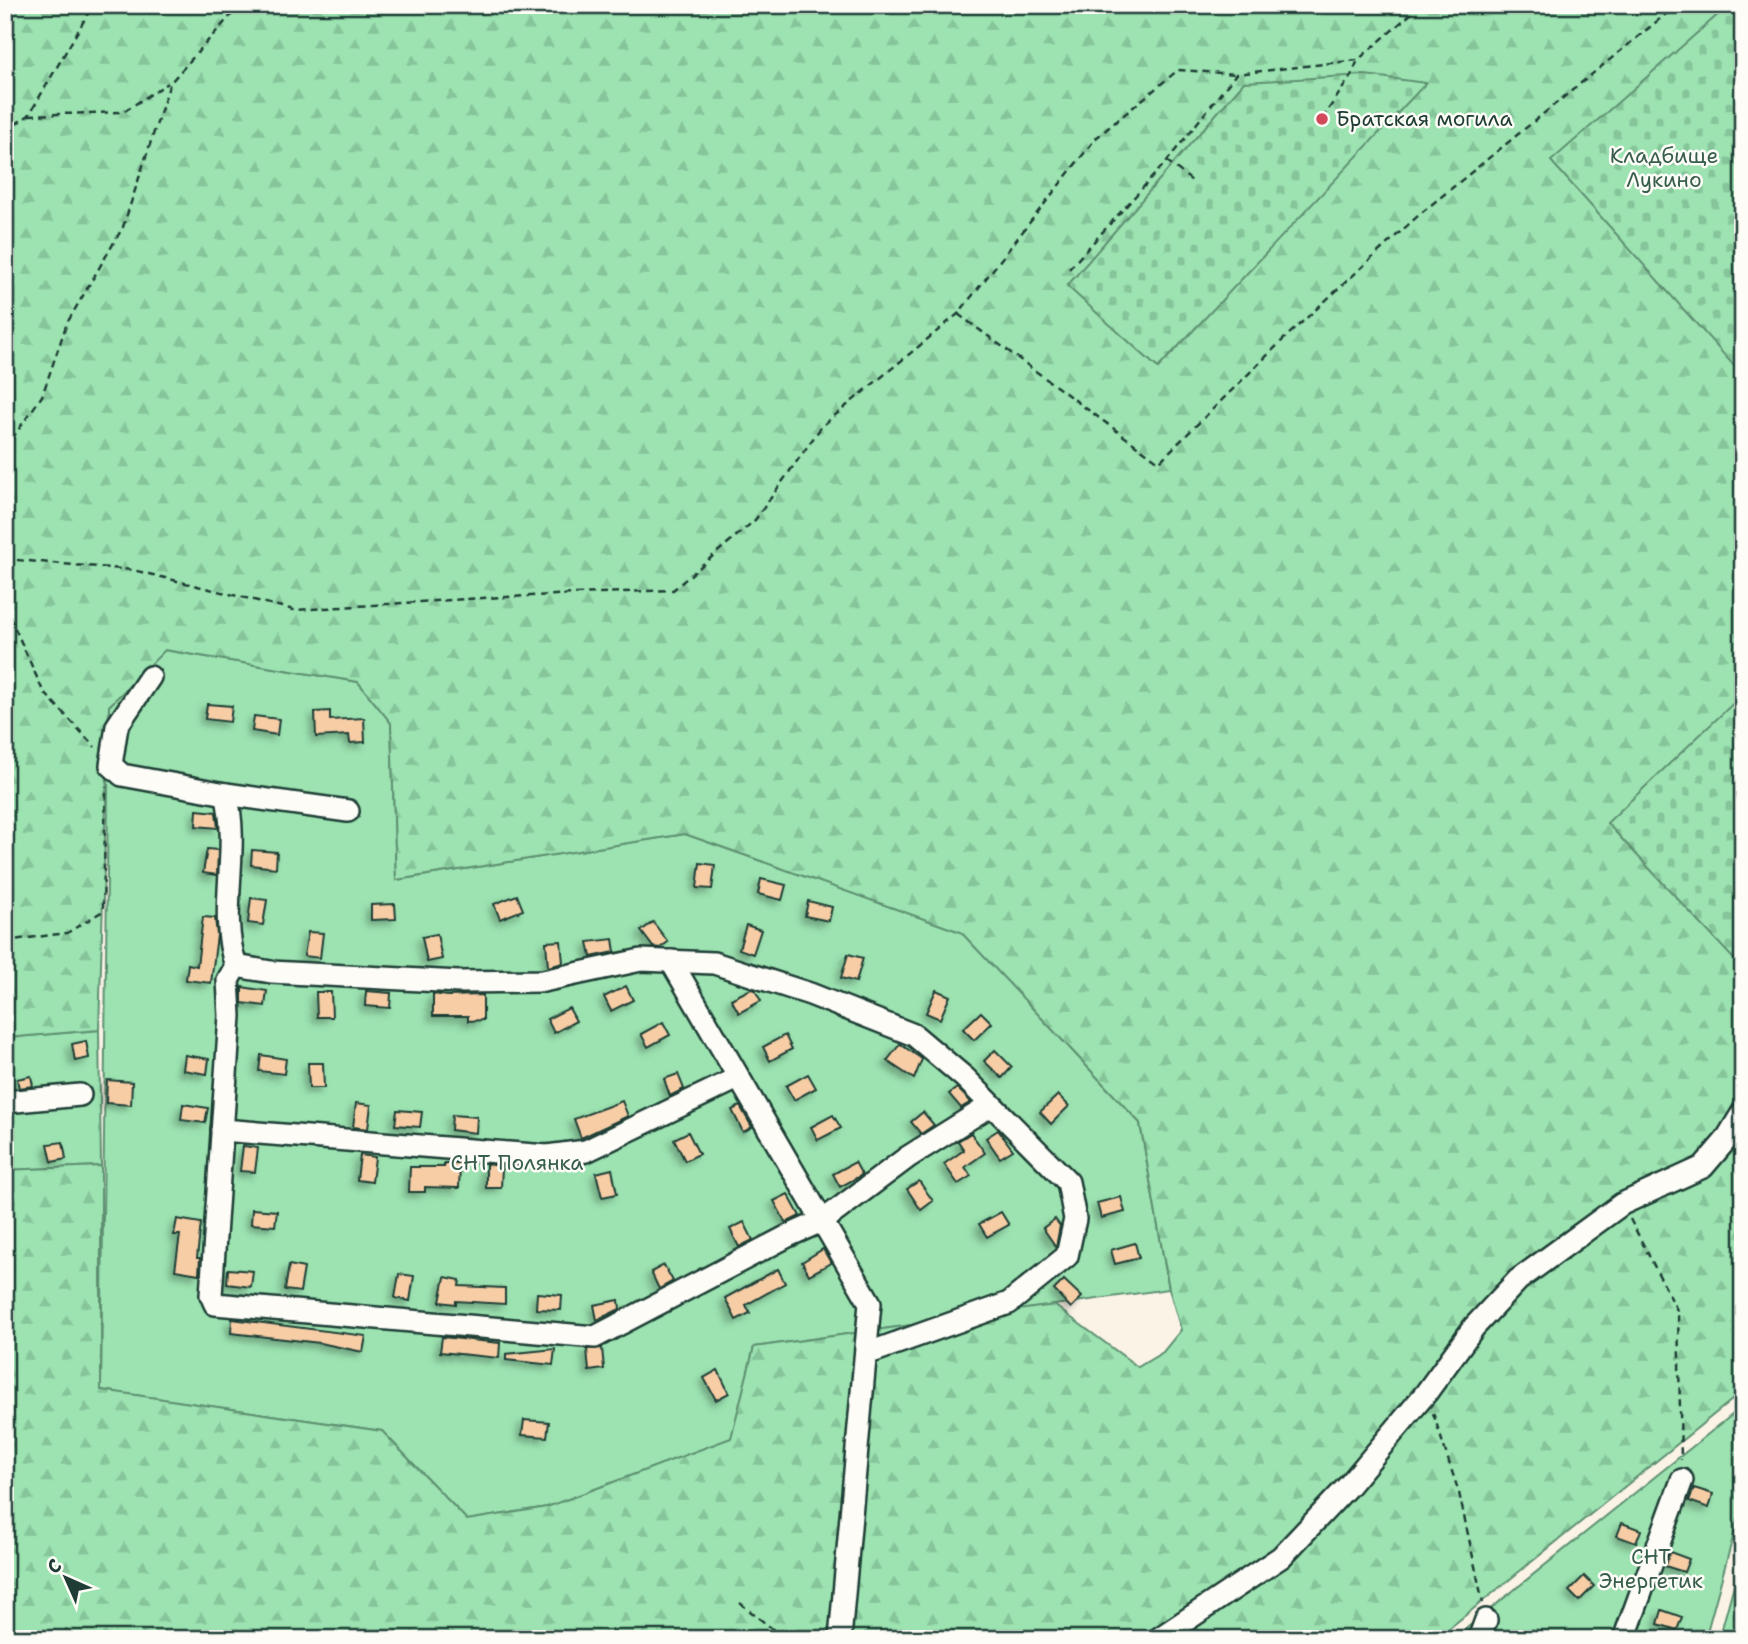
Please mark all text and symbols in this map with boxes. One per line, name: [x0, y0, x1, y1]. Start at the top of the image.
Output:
place label: Братская могила: [1336, 105, 1513, 133]
marker: Братская могила: [1314, 111, 1330, 127]
park label: Кладбище Лукино: [1610, 142, 1718, 194]
park label: СНТ Полянка: [451, 1149, 583, 1177]
north arrow: [32, 1542, 102, 1612]
park label: СНТ Энергетик: [1599, 1543, 1703, 1595]
text: С: [41, 1553, 67, 1579]

